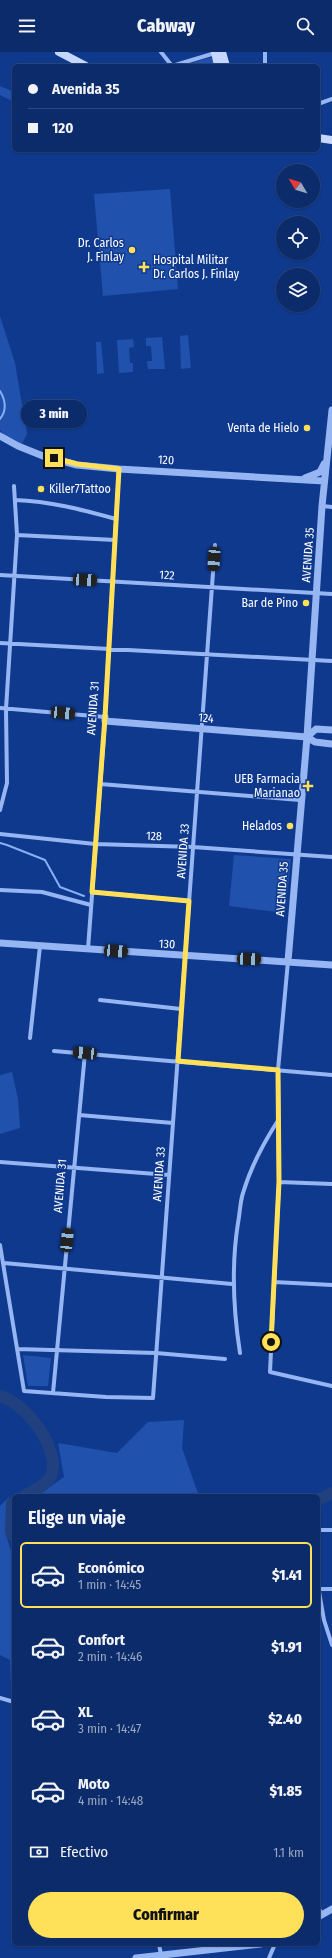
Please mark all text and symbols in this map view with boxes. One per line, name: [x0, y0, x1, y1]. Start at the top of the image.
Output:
icon: menu: [16, 15, 38, 37]
text: Cabway: [137, 15, 195, 37]
icon: search: [294, 15, 316, 37]
text: Avenida 35: [52, 80, 120, 98]
text: 120: [52, 119, 73, 137]
north arrow: [276, 164, 320, 208]
map controls: [276, 164, 320, 312]
button: locate: [276, 216, 320, 260]
place label: Dr. Carlos J. Finlay: [78, 236, 125, 264]
marker: Dr. Carlos J. Finlay: [127, 245, 137, 255]
place label: Hospital Militar Dr. Carlos J. Finlay: [153, 253, 240, 281]
marker: Hospital Militar Dr. Carlos J. Finlay: [138, 261, 150, 273]
button: layers: [276, 268, 320, 312]
callout: 3 min: [21, 400, 87, 428]
text: 3 min: [40, 406, 68, 421]
place label: Venta de Hielo: [228, 421, 299, 435]
marker: Venta de Hielo: [302, 423, 312, 433]
route end: [45, 449, 63, 467]
street label: 120: [158, 453, 174, 467]
place label: Killer7Tattoo: [49, 482, 111, 496]
marker: Killer7Tattoo: [36, 484, 46, 494]
street label: AVENIDA 35: [299, 526, 317, 583]
car: [207, 547, 221, 571]
street label: 122: [159, 567, 175, 583]
car: [73, 573, 97, 587]
place label: Bar de Pino: [241, 596, 298, 610]
marker: Bar de Pino: [301, 598, 311, 608]
street label: AVENIDA 31: [84, 681, 102, 735]
car: [51, 706, 75, 720]
street label: 124: [198, 710, 215, 726]
place label: UEB Farmacia Marianao: [234, 772, 300, 800]
marker: UEB Farmacia Marianao: [303, 781, 313, 791]
place label: Helados: [242, 819, 282, 833]
marker: Helados: [285, 821, 295, 831]
street label: AVENIDA 33: [174, 823, 192, 879]
street label: 128: [146, 829, 162, 843]
street label: AVENIDA 35: [273, 860, 291, 917]
street label: 130: [158, 936, 176, 952]
car: [104, 944, 128, 958]
car: [237, 953, 261, 965]
car: [73, 1046, 97, 1060]
street label: AVENIDA 33: [150, 1146, 168, 1202]
street label: AVENIDA 31: [51, 1158, 69, 1214]
car: [60, 1227, 74, 1253]
route start: [262, 1333, 280, 1351]
text: Elige un viaje: [28, 1507, 126, 1529]
icon: car: [30, 1557, 66, 1593]
text: Económico: [78, 1559, 145, 1577]
text: $1.41: [272, 1566, 302, 1584]
text: 1 min · 14:45: [78, 1577, 141, 1592]
icon: car: [30, 1629, 66, 1665]
text: Confort: [78, 1631, 125, 1649]
text: $1.91: [271, 1638, 302, 1656]
text: 2 min · 14:46: [78, 1649, 143, 1664]
icon: car: [30, 1701, 66, 1737]
text: XL: [78, 1703, 93, 1721]
text: $2.40: [268, 1710, 302, 1728]
text: 3 min · 14:47: [78, 1721, 141, 1736]
icon: car: [30, 1773, 66, 1809]
text: Moto: [78, 1775, 110, 1793]
text: $1.85: [269, 1782, 302, 1800]
text: 4 min · 14:48: [78, 1793, 143, 1808]
icon: cash: [28, 1841, 50, 1863]
text: Efectivo: [60, 1843, 108, 1861]
text: 1.1 km: [273, 1845, 304, 1860]
button: Confirmar: [28, 1892, 304, 1938]

